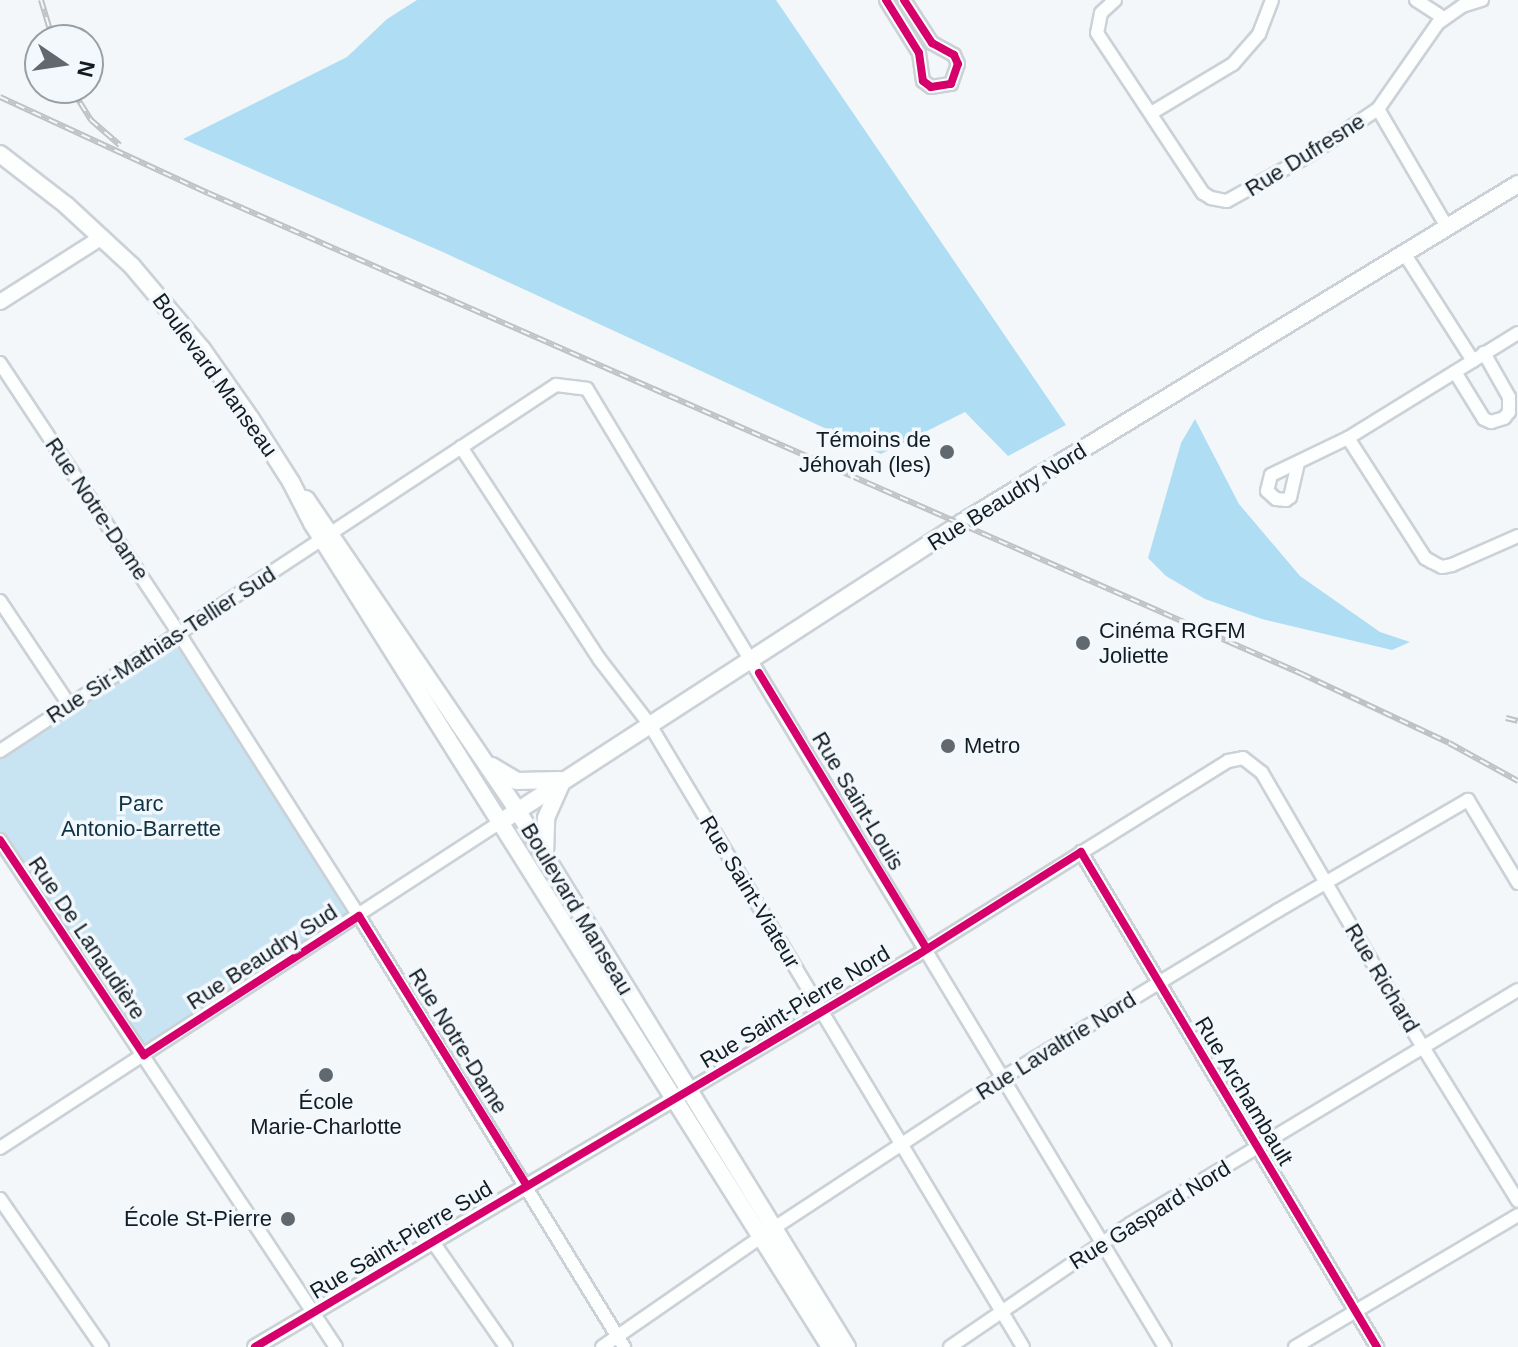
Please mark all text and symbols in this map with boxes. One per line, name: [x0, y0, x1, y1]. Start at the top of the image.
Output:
north arrow: [24, 24, 104, 104]
text: N: [72, 59, 100, 80]
street label: Rue Dufresne: [1240, 108, 1370, 202]
street label: Boulevard Manseau: [147, 288, 283, 462]
place label: Témoins de Jéhovah (les): [799, 426, 931, 478]
street label: Rue Notre-Dame: [40, 433, 154, 585]
street label: Rue Beaudry Nord: [923, 438, 1091, 556]
marker: Témoins de Jéhovah (les): [938, 443, 956, 461]
street label: Rue Sir-Mathias-Tellier Sud: [42, 561, 280, 729]
place label: Cinéma RGFM Joliette: [1099, 617, 1246, 668]
marker: Cinéma RGFM Joliette: [1074, 634, 1092, 652]
street label: Rue Saint-Louis: [806, 727, 910, 875]
place label: Metro: [964, 733, 1020, 759]
marker: Metro: [939, 737, 957, 755]
park label: Parc Antonio-Barrette: [61, 790, 221, 842]
street label: Rue Saint-Viateur: [694, 811, 806, 973]
street label: Boulevard Manseau: [515, 818, 639, 1000]
street label: Rue De Lanaudière: [23, 852, 151, 1024]
street label: Rue Beaudry Sud: [182, 899, 342, 1015]
street label: Rue Richard: [1339, 919, 1425, 1037]
street label: Rue Saint-Pierre Nord: [695, 940, 895, 1074]
street label: Rue Notre-Dame: [403, 963, 513, 1119]
street label: Rue Lavaltrie Nord: [971, 986, 1141, 1106]
street label: Rue Archambault: [1189, 1011, 1299, 1171]
marker: École Marie-Charlotte: [317, 1066, 335, 1084]
place label: École Marie-Charlotte: [250, 1088, 402, 1140]
street label: Rue Gaspard Nord: [1065, 1155, 1235, 1275]
street label: Rue Saint-Pierre Sud: [305, 1175, 497, 1305]
place label: École St-Pierre: [124, 1206, 272, 1232]
marker: École St-Pierre: [279, 1210, 297, 1228]

